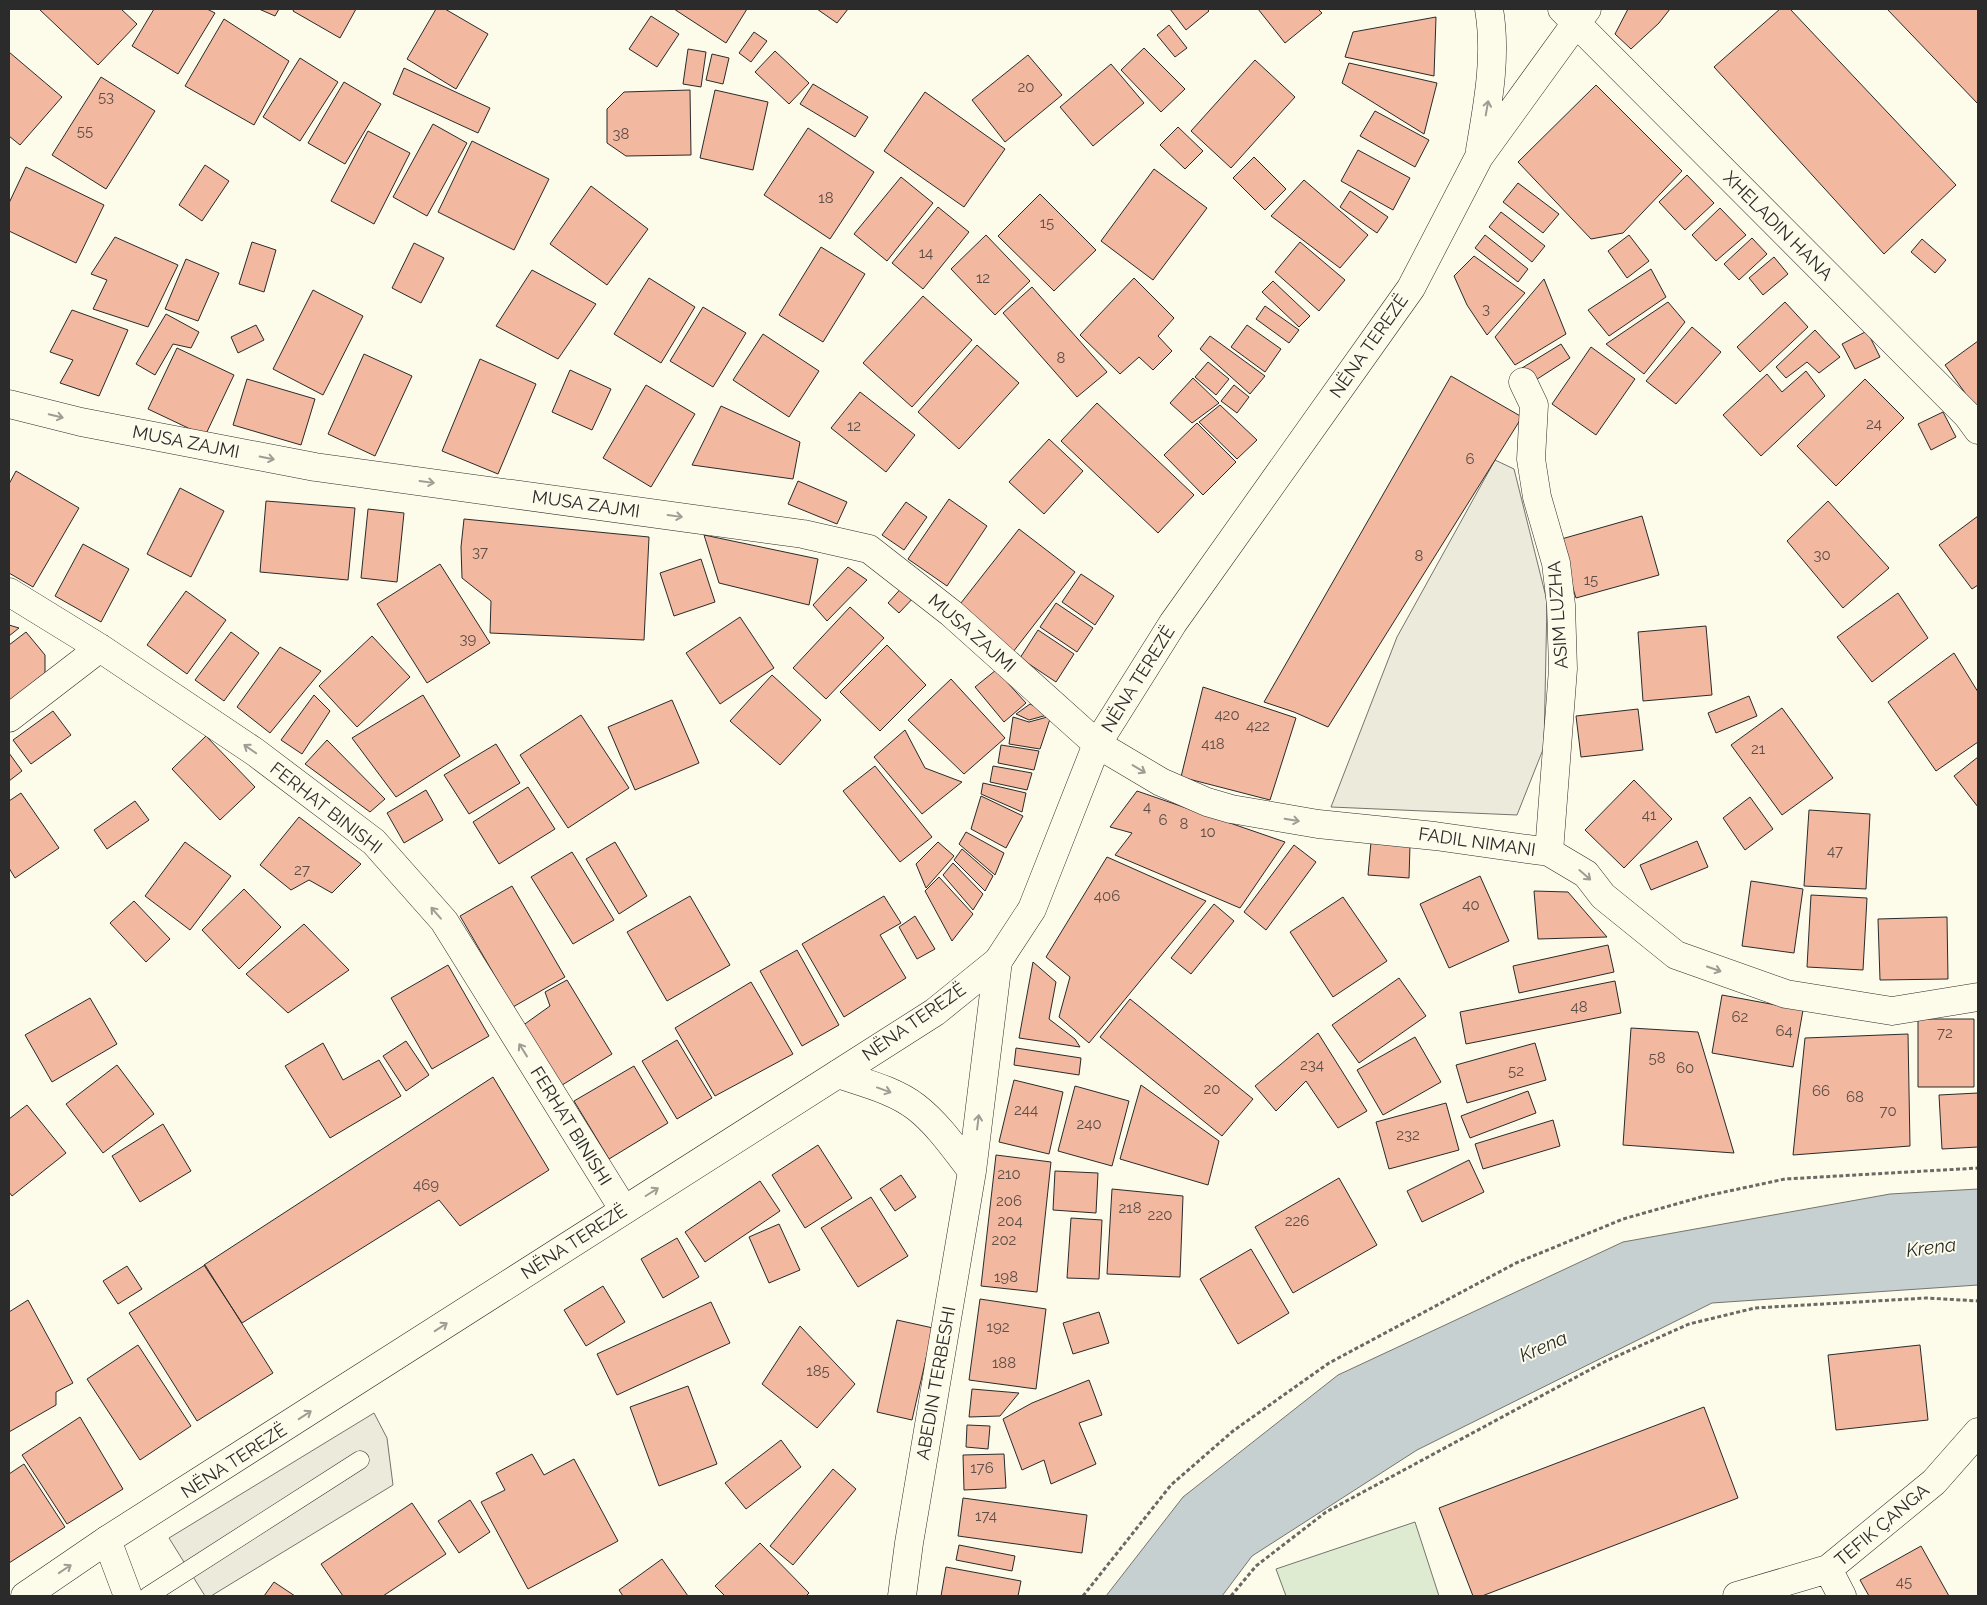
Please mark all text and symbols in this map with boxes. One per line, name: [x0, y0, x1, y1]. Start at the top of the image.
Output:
house number: 20: [1018, 78, 1035, 96]
house number: 53: [98, 88, 114, 106]
one-way arrow: [1483, 101, 1493, 117]
house number: 55: [77, 122, 93, 140]
house number: 38: [613, 125, 630, 143]
street label: XHELADIN HANA: [1719, 167, 1837, 285]
house number: 18: [818, 189, 834, 207]
house number: 15: [1040, 214, 1054, 232]
house number: 14: [919, 244, 933, 262]
house number: 12: [976, 269, 990, 287]
street label: NËNA TEREZË: [1325, 290, 1412, 401]
house number: 3: [1482, 300, 1490, 318]
house number: 8: [1057, 349, 1066, 367]
one-way arrow: [48, 411, 64, 421]
house number: 24: [1866, 415, 1882, 433]
house number: 12: [847, 417, 861, 435]
street label: MUSA ZAJMI: [131, 421, 241, 462]
house number: 6: [1465, 450, 1475, 468]
one-way arrow: [258, 454, 274, 463]
one-way arrow: [419, 478, 435, 488]
street label: MUSA ZAJMI: [531, 486, 641, 521]
one-way arrow: [667, 511, 683, 521]
house number: 37: [472, 543, 488, 561]
house number: 30: [1813, 546, 1831, 564]
house number: 8: [1415, 547, 1424, 565]
street label: ASIM LUZHA: [1543, 560, 1572, 670]
house number: 15: [1584, 571, 1598, 589]
street label: MUSA ZAJMI: [924, 589, 1020, 676]
street label: NËNA TEREZË: [1097, 622, 1179, 736]
house number: 39: [460, 630, 477, 648]
house number: 420: [1214, 706, 1240, 724]
house number: 422: [1246, 717, 1270, 735]
house number: 418: [1201, 735, 1225, 753]
house number: 21: [1751, 740, 1766, 758]
one-way arrow: [243, 744, 257, 754]
street label: FERHAT BINISHI: [266, 757, 386, 858]
one-way arrow: [1131, 764, 1146, 774]
house number: 4: [1143, 798, 1151, 816]
house number: 41: [1642, 806, 1657, 824]
house number: 6: [1158, 811, 1168, 829]
house number: 8: [1180, 815, 1189, 833]
one-way arrow: [1283, 815, 1299, 825]
house number: 10: [1200, 823, 1216, 841]
street label: FADIL NIMANI: [1417, 823, 1537, 860]
house number: 47: [1827, 842, 1843, 860]
house number: 27: [294, 861, 310, 879]
one-way arrow: [1578, 870, 1591, 881]
house number: 406: [1094, 887, 1120, 905]
house number: 40: [1462, 896, 1480, 914]
one-way arrow: [430, 907, 442, 920]
one-way arrow: [1706, 965, 1722, 974]
street label: NËNA TEREZË: [858, 978, 969, 1065]
house number: 48: [1570, 998, 1588, 1016]
house number: 62: [1732, 1008, 1749, 1026]
house number: 64: [1775, 1022, 1793, 1040]
house number: 72: [1937, 1024, 1953, 1042]
one-way arrow: [518, 1044, 528, 1058]
house number: 58: [1648, 1049, 1666, 1067]
house number: 234: [1300, 1056, 1324, 1074]
house number: 60: [1676, 1059, 1694, 1077]
street label: FERHAT BINISHI: [526, 1062, 616, 1189]
house number: 52: [1508, 1062, 1524, 1080]
house number: 20: [1204, 1080, 1221, 1098]
house number: 66: [1812, 1082, 1830, 1100]
one-way arrow: [876, 1086, 891, 1095]
house number: 68: [1846, 1088, 1864, 1106]
house number: 244: [1014, 1101, 1038, 1119]
house number: 70: [1879, 1102, 1897, 1120]
one-way arrow: [973, 1115, 983, 1131]
house number: 240: [1076, 1115, 1102, 1133]
house number: 232: [1396, 1126, 1420, 1144]
house number: 210: [997, 1165, 1021, 1183]
house number: 469: [413, 1176, 439, 1194]
one-way arrow: [644, 1187, 658, 1197]
house number: 206: [996, 1192, 1022, 1210]
house number: 218: [1118, 1199, 1142, 1217]
street label: NËNA TEREZË: [517, 1200, 630, 1283]
house number: 220: [1148, 1206, 1172, 1224]
house number: 204: [997, 1212, 1023, 1230]
house number: 226: [1285, 1212, 1309, 1230]
house number: 202: [992, 1231, 1017, 1249]
water label: Krena: [1905, 1233, 1957, 1261]
house number: 198: [994, 1268, 1018, 1286]
street label: ABEDIN TERBESHI: [912, 1304, 959, 1461]
house number: 192: [986, 1318, 1010, 1336]
one-way arrow: [434, 1322, 448, 1332]
water label: Krena: [1516, 1326, 1570, 1366]
house number: 188: [992, 1354, 1016, 1372]
house number: 185: [806, 1362, 830, 1380]
one-way arrow: [297, 1410, 311, 1420]
street label: NËNA TEREZË: [177, 1419, 290, 1502]
house number: 176: [970, 1459, 994, 1477]
street label: TEFIK ÇANGA: [1830, 1479, 1933, 1570]
house number: 174: [975, 1507, 997, 1525]
one-way arrow: [58, 1564, 72, 1574]
house number: 45: [1896, 1573, 1912, 1591]

